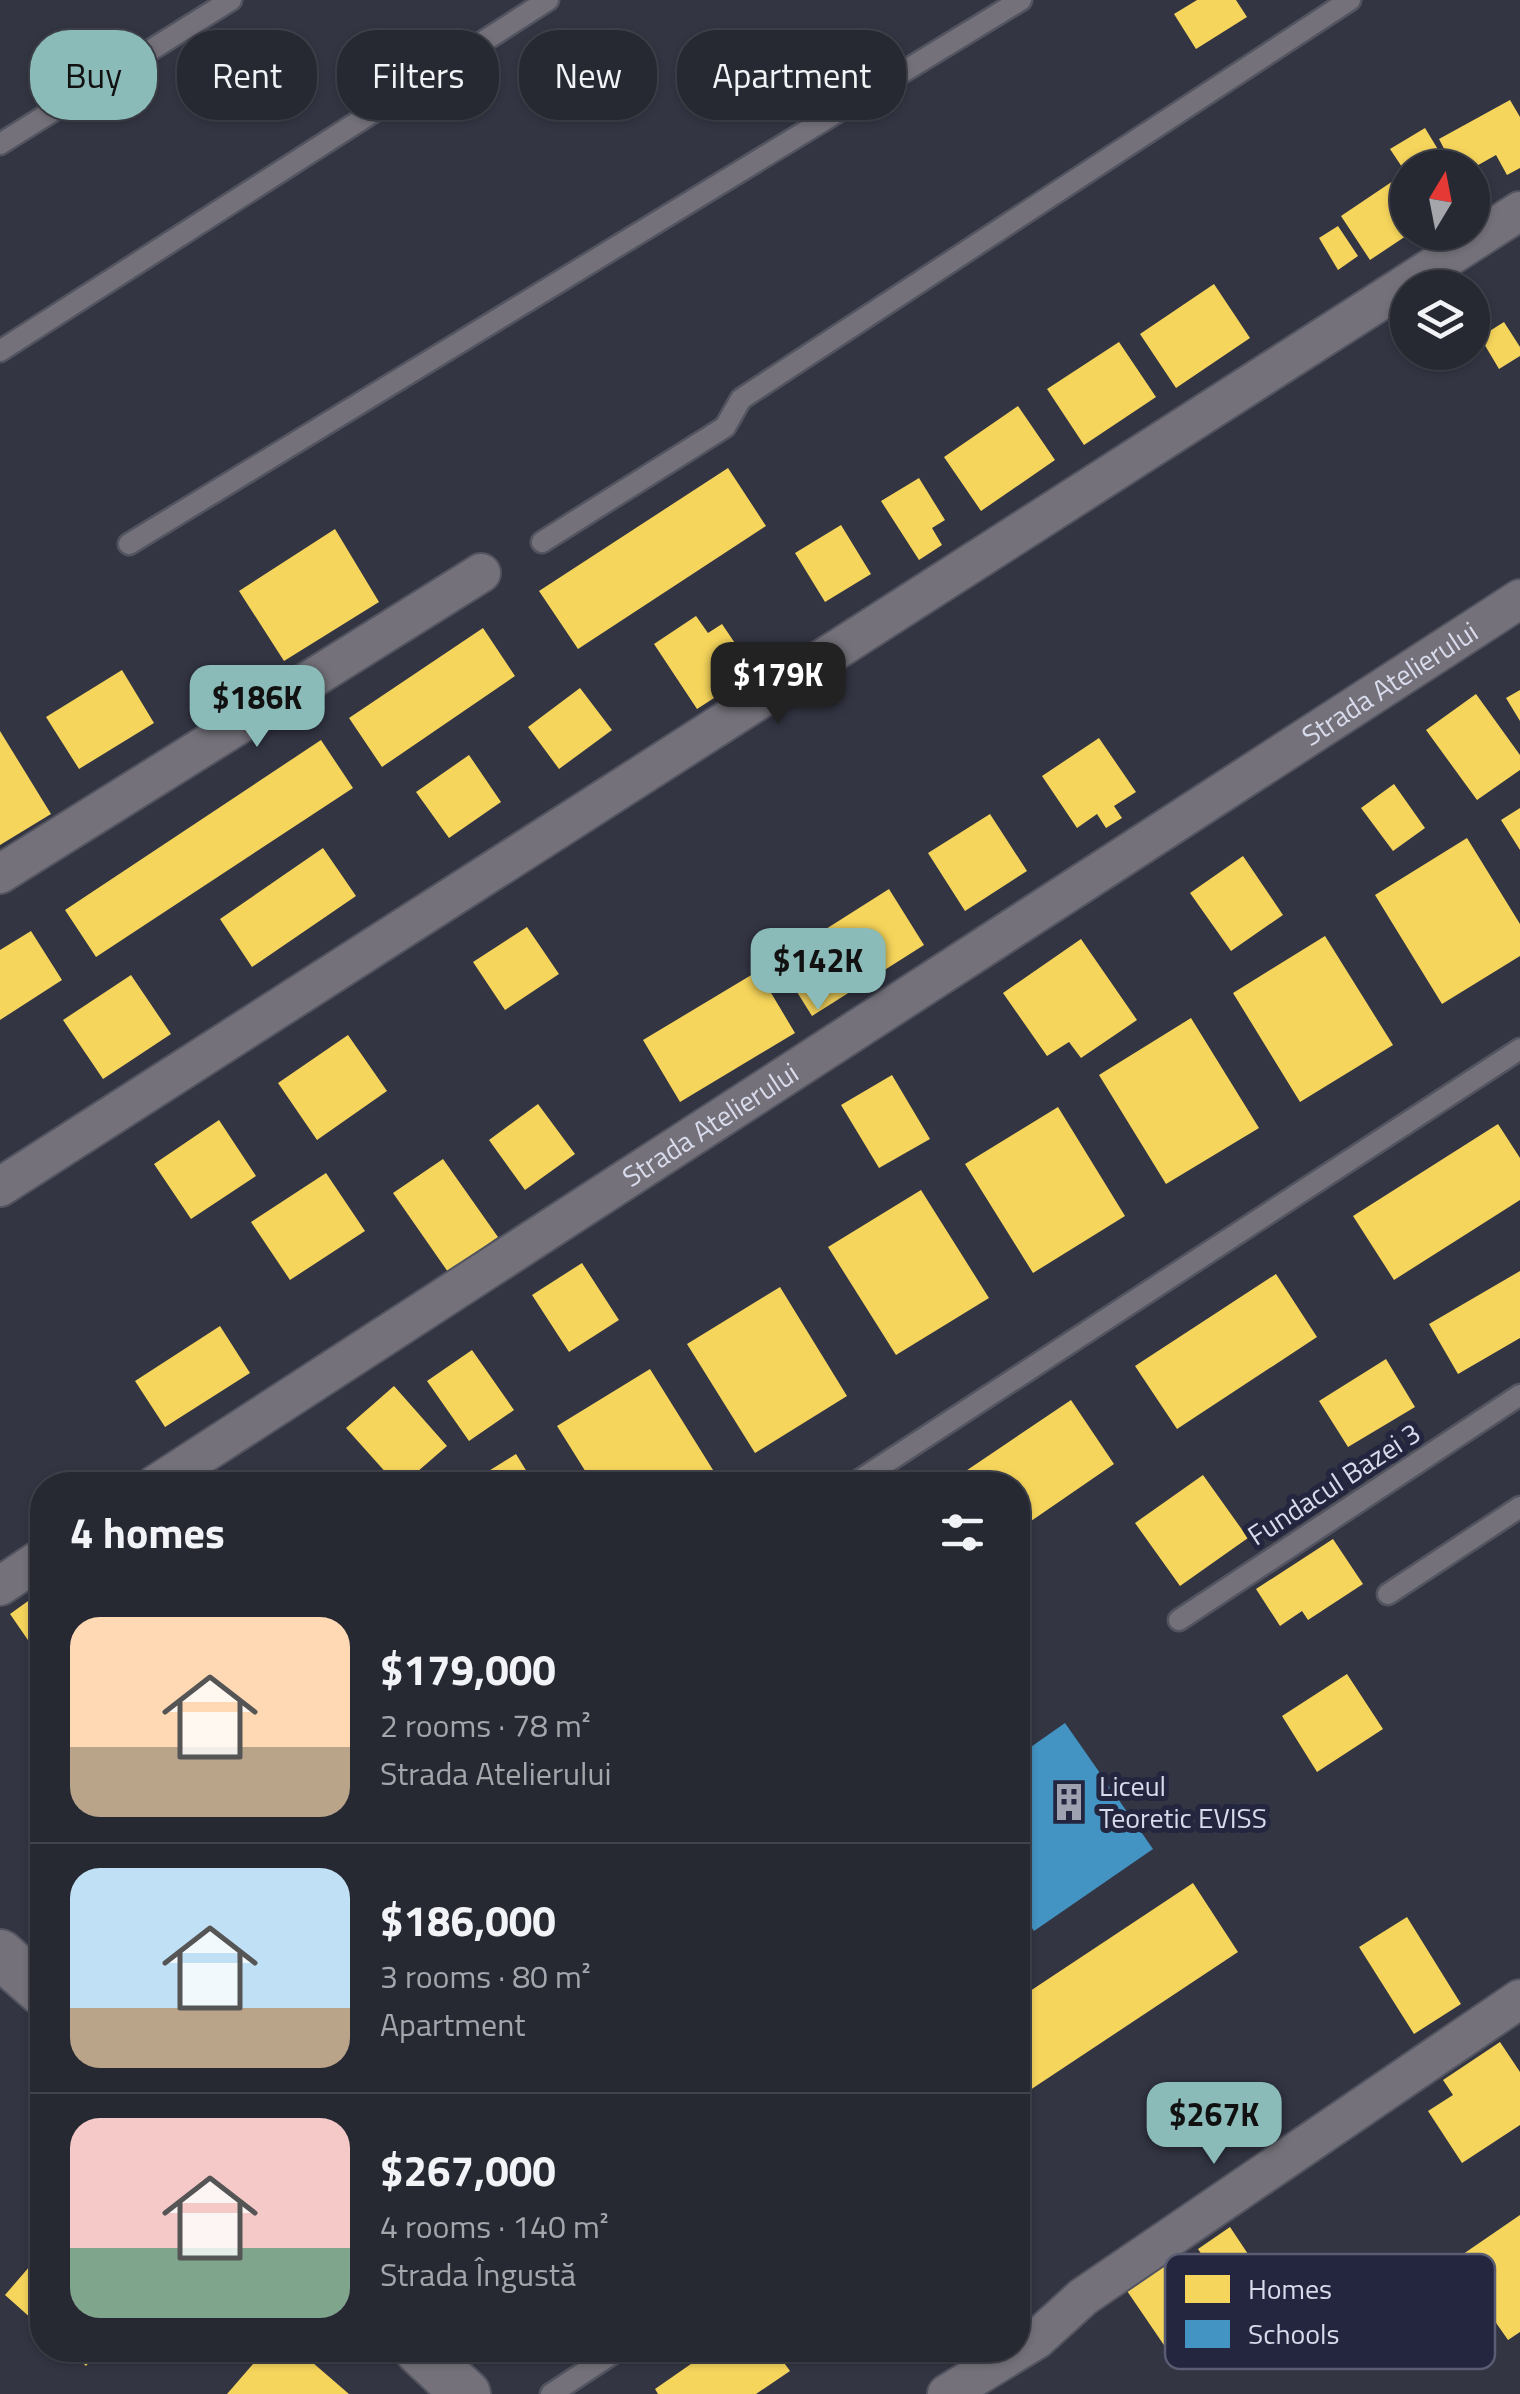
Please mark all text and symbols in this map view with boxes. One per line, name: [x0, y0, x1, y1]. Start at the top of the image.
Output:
chip: Buy: [30, 30, 157, 120]
chip: Rent: [177, 30, 317, 120]
chip: Filters: [337, 30, 499, 120]
chip: New: [519, 30, 657, 120]
chip: Apartment: [677, 30, 906, 120]
north arrow: [1390, 150, 1490, 250]
map controls: [1390, 150, 1490, 370]
button: layers: [1390, 270, 1490, 370]
street label: Strada Atelierului: [1293, 610, 1486, 756]
pin: $179K: [708, 642, 848, 727]
text: $179K: [733, 650, 823, 698]
pin: $186K: [187, 665, 327, 750]
text: $186K: [212, 673, 302, 721]
pin: $142K: [748, 928, 888, 1013]
text: $142K: [773, 936, 863, 984]
street label: Strada Atelierului: [613, 1051, 807, 1197]
street label: Fundacul Bazei 3: [1239, 1411, 1429, 1556]
text: 4 homes: [70, 1500, 225, 1564]
icon: filters: [935, 1505, 990, 1560]
text: $179,000: [380, 1637, 556, 1701]
icon: home: [150, 1657, 270, 1777]
text: 2 rooms · 78 m²: [380, 1701, 591, 1749]
text: Strada Atelierului: [380, 1749, 611, 1797]
place label: Liceul Teoretic EVISS: [1099, 1764, 1267, 1839]
building icon: Liceul Teoretic EVISS: [1048, 1781, 1090, 1823]
text: $186,000: [380, 1888, 556, 1952]
icon: home: [150, 1908, 270, 2028]
text: 3 rooms · 80 m²: [380, 1952, 591, 2000]
text: Apartment: [380, 2000, 526, 2048]
pin: $267K: [1144, 2082, 1284, 2167]
text: $267K: [1169, 2090, 1259, 2138]
text: $267,000: [380, 2138, 556, 2202]
icon: home: [150, 2158, 270, 2278]
text: 4 rooms · 140 m²: [380, 2202, 609, 2250]
text: Strada Îngustă: [380, 2250, 576, 2298]
legend: [1165, 2254, 1495, 2369]
text: Homes: [1248, 2267, 1332, 2310]
text: Schools: [1248, 2312, 1339, 2355]

